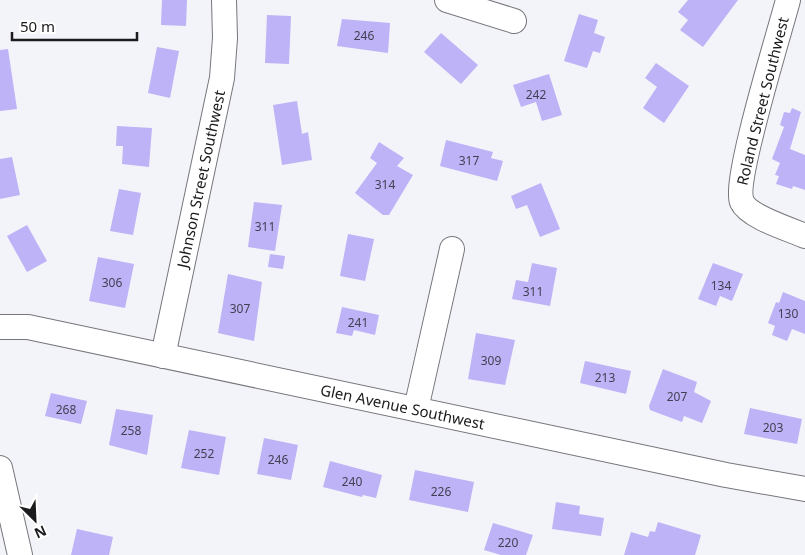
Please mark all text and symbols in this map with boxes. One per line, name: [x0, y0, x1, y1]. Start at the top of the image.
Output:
scale bar: [12, 10, 138, 42]
street label: Roland Street Southwest: [731, 14, 793, 187]
text: 50 m: [20, 16, 55, 36]
house number: 246: [354, 27, 374, 44]
house number: 242: [526, 86, 546, 103]
street label: Johnson Street Southwest: [172, 88, 229, 272]
house number: 317: [459, 152, 479, 169]
house number: 314: [375, 176, 395, 193]
house number: 311: [255, 218, 275, 235]
house number: 306: [102, 274, 122, 291]
house number: 134: [711, 277, 731, 294]
house number: 311: [523, 283, 543, 300]
house number: 307: [230, 300, 250, 317]
house number: 130: [778, 305, 798, 322]
house number: 241: [348, 314, 368, 331]
house number: 309: [481, 352, 501, 369]
house number: 213: [595, 369, 615, 386]
street label: Glen Avenue Southwest: [319, 379, 487, 434]
house number: 207: [667, 388, 687, 405]
house number: 268: [56, 401, 76, 418]
house number: 203: [763, 419, 783, 436]
house number: 258: [121, 422, 141, 439]
house number: 252: [194, 445, 214, 462]
house number: 246: [268, 451, 288, 468]
house number: 240: [342, 473, 362, 490]
house number: 226: [431, 483, 451, 500]
north arrow: [10, 495, 60, 545]
text: N: [31, 521, 50, 543]
house number: 220: [498, 534, 518, 551]

